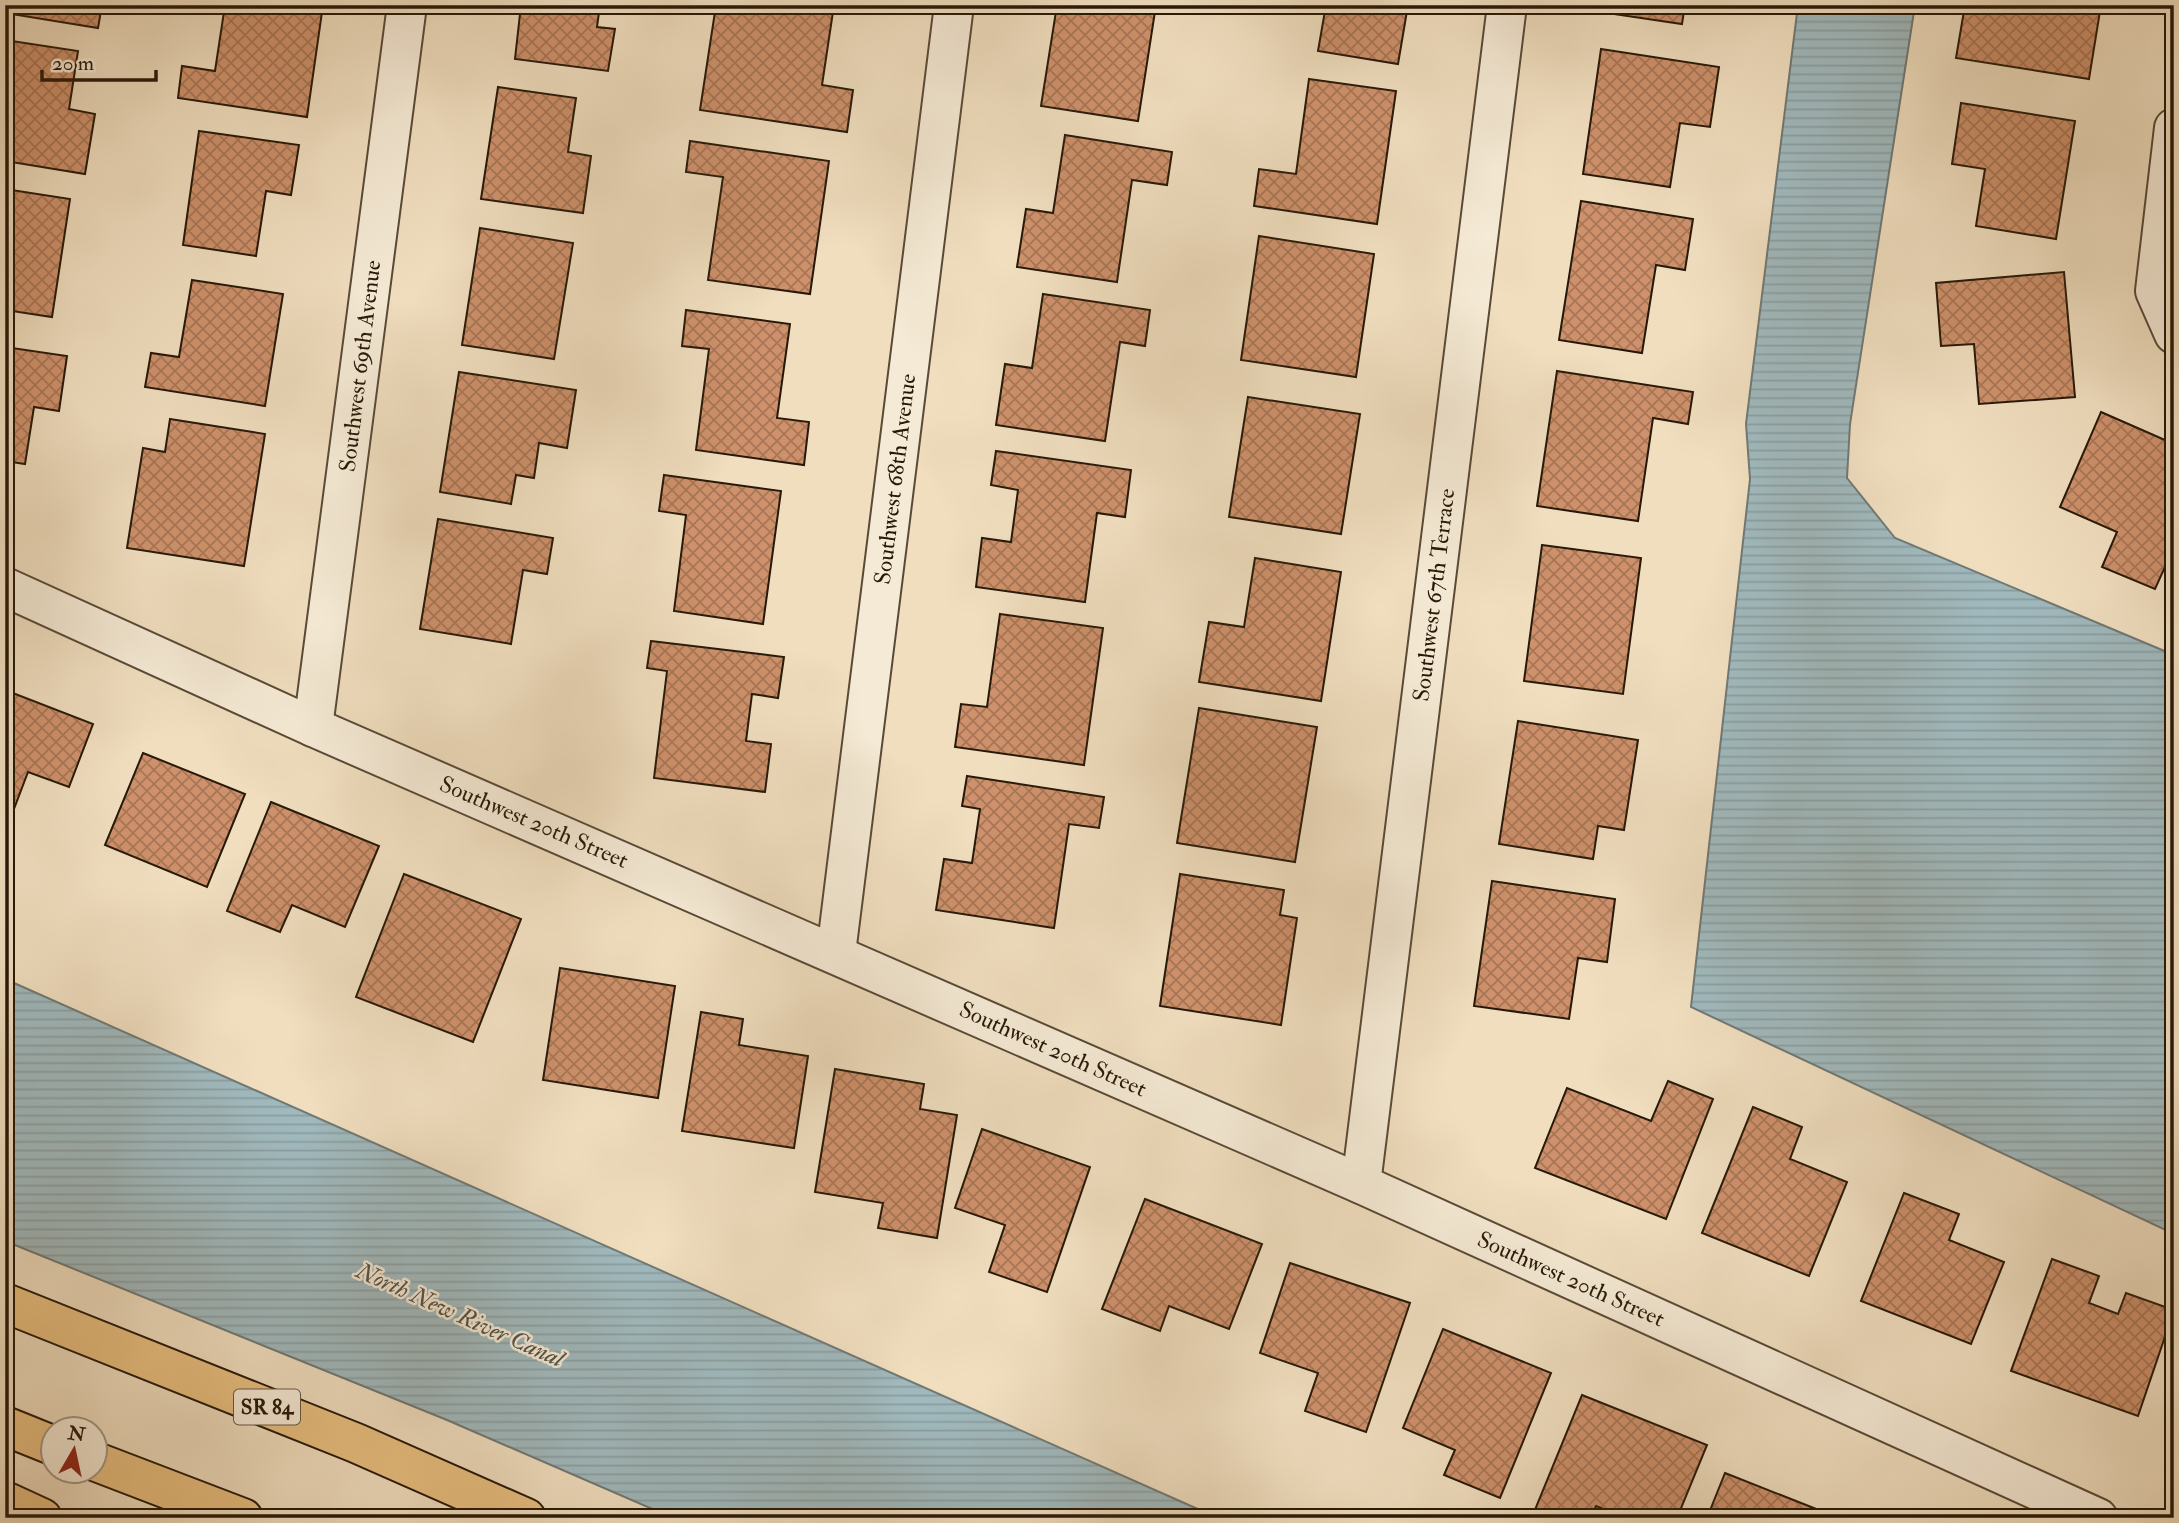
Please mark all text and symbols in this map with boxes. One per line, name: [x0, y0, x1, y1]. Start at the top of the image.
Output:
scale bar: [42, 38, 156, 82]
text: 20 m: [52, 50, 94, 77]
street label: Southwest 69th Avenue: [333, 258, 387, 474]
street label: Southwest 68th Avenue: [868, 372, 922, 586]
street label: Southwest 67th Terrace: [1407, 486, 1462, 703]
street label: Southwest 20th Street: [435, 769, 633, 875]
street label: Southwest 20th Street: [955, 995, 1151, 1103]
street label: Southwest 20th Street: [1473, 1225, 1669, 1333]
water label: North New River Canal: [350, 1254, 571, 1376]
road number: SR 84: [234, 1390, 300, 1424]
north arrow: [38, 1414, 108, 1484]
text: N: [65, 1421, 88, 1448]

